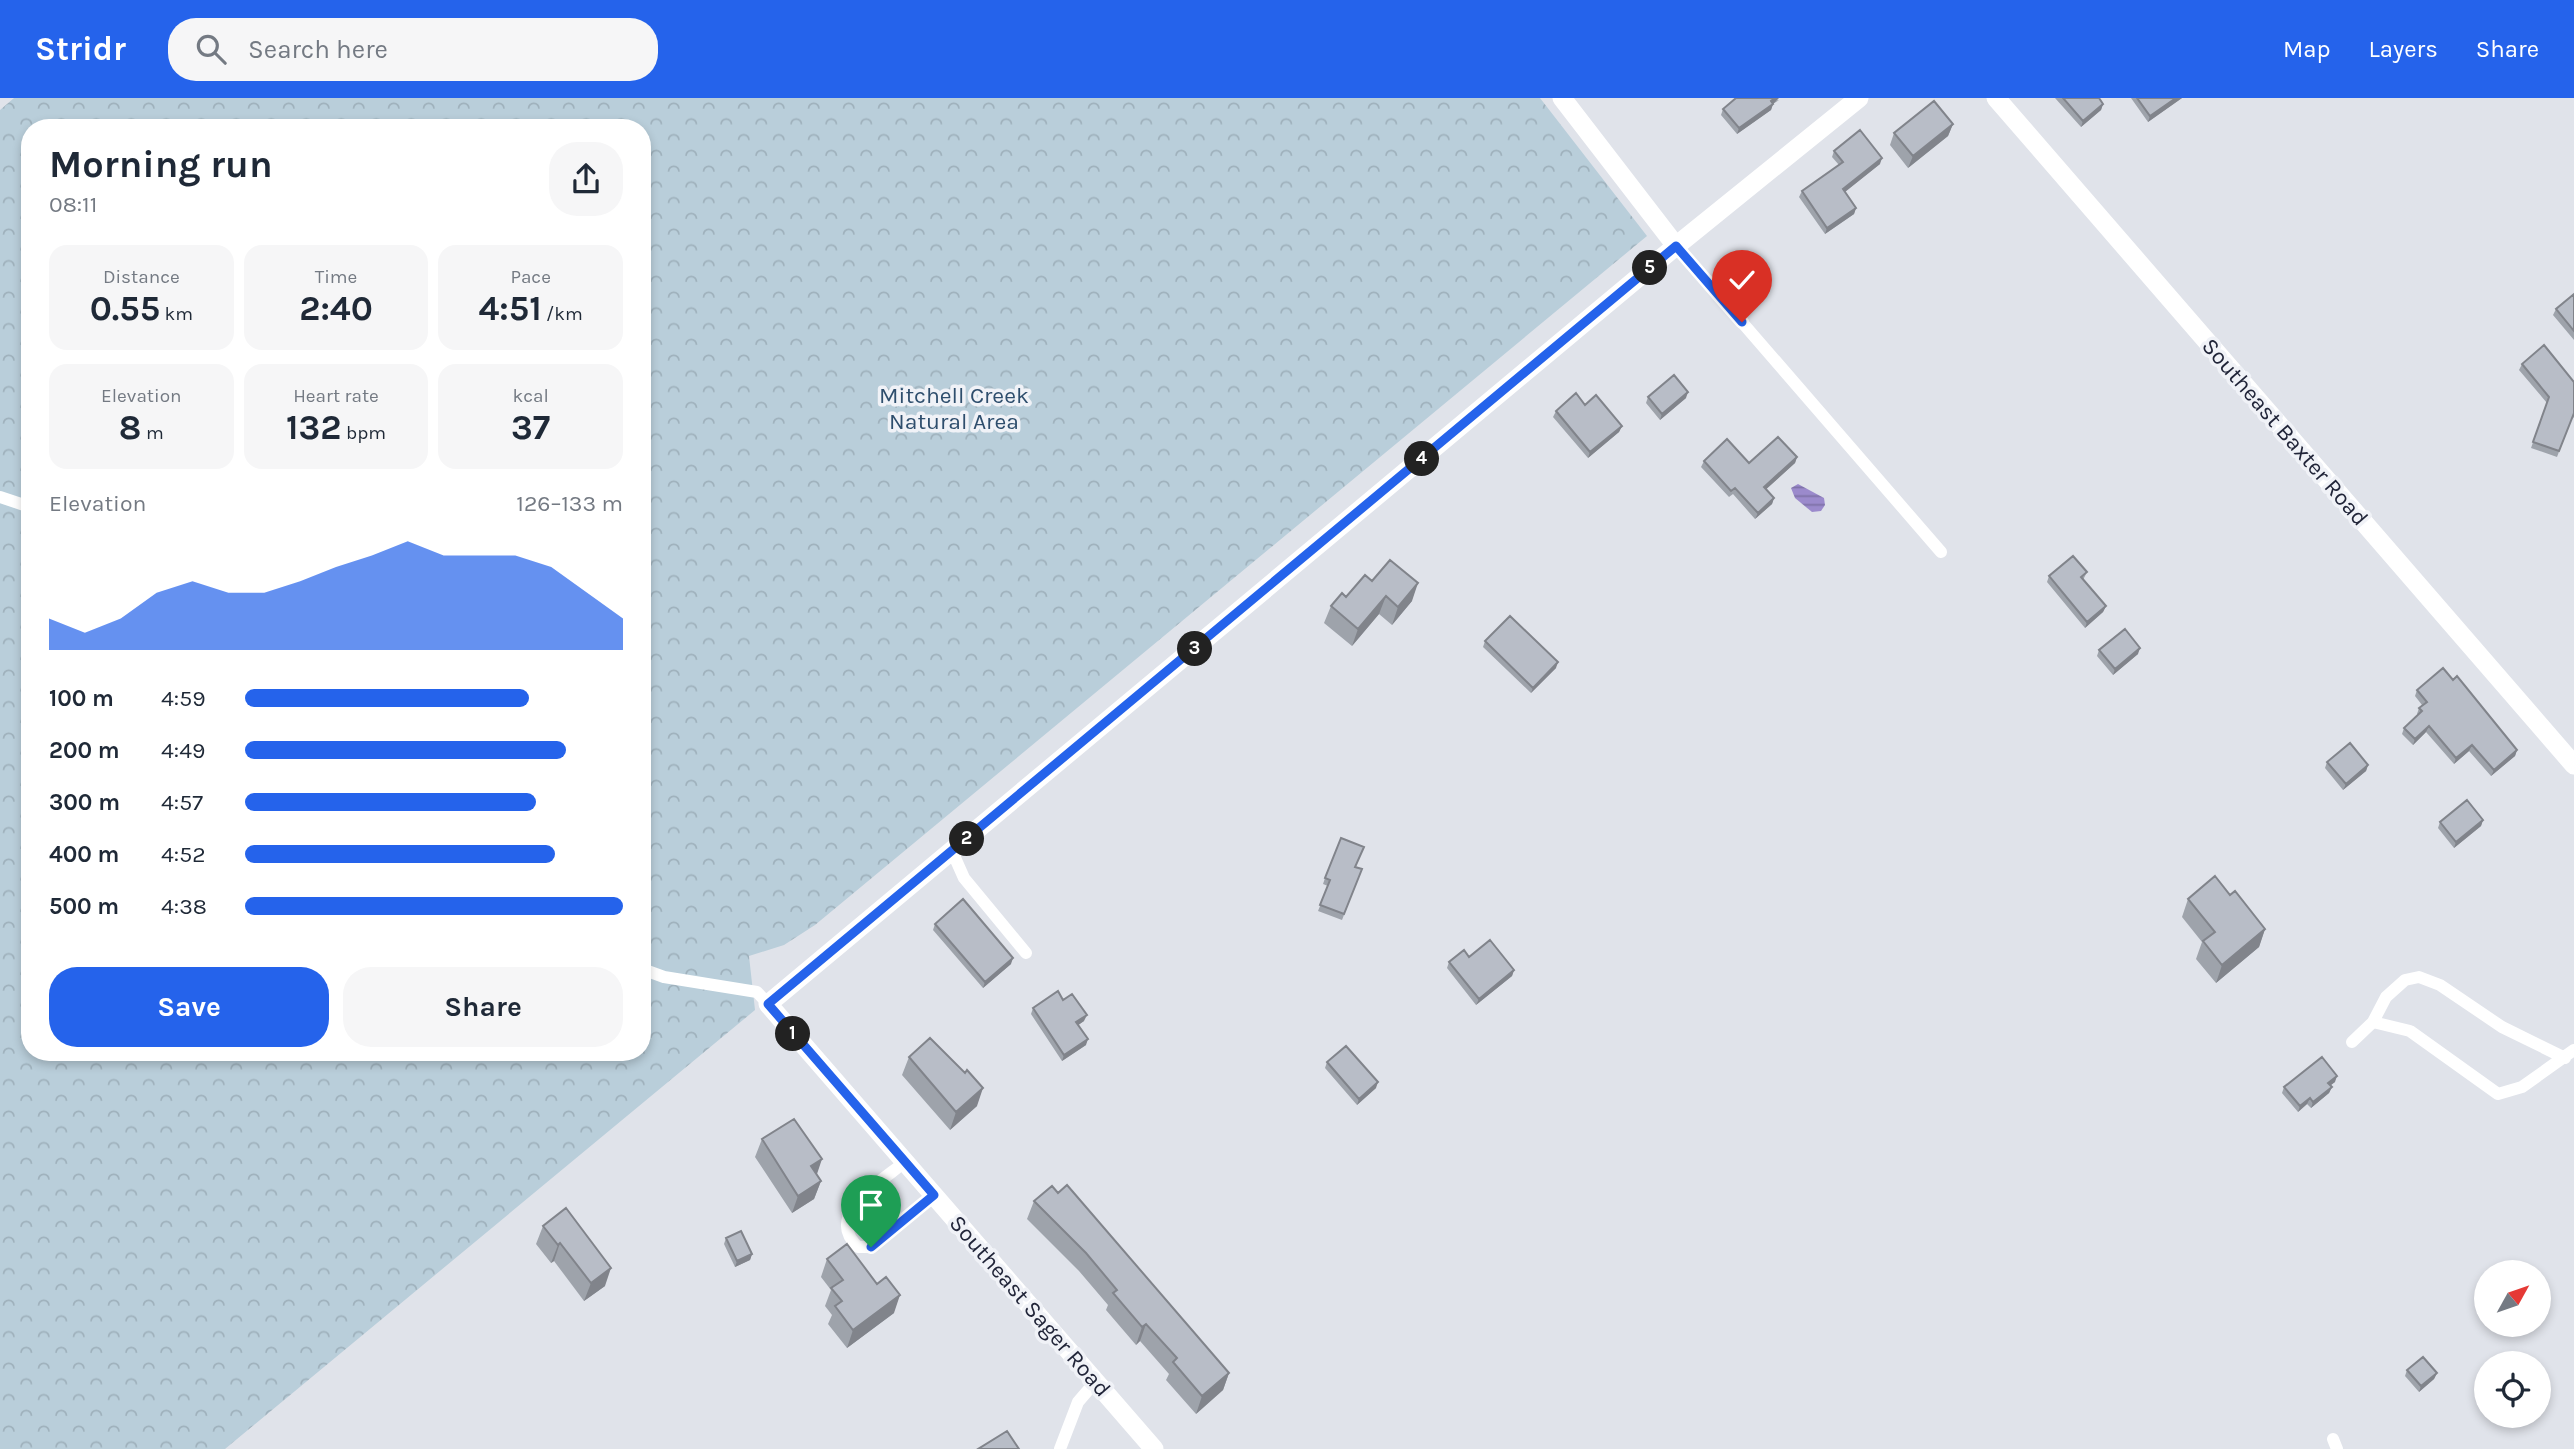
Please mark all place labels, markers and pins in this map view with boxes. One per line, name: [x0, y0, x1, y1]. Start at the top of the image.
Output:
pin: 5: [1632, 250, 1668, 286]
pin: [1712, 250, 1772, 322]
pin: 4: [1404, 442, 1440, 476]
pin: 3: [1178, 632, 1212, 666]
pin: 2: [950, 822, 984, 856]
pin: 1: [776, 1016, 810, 1052]
pin: [841, 1175, 901, 1247]

